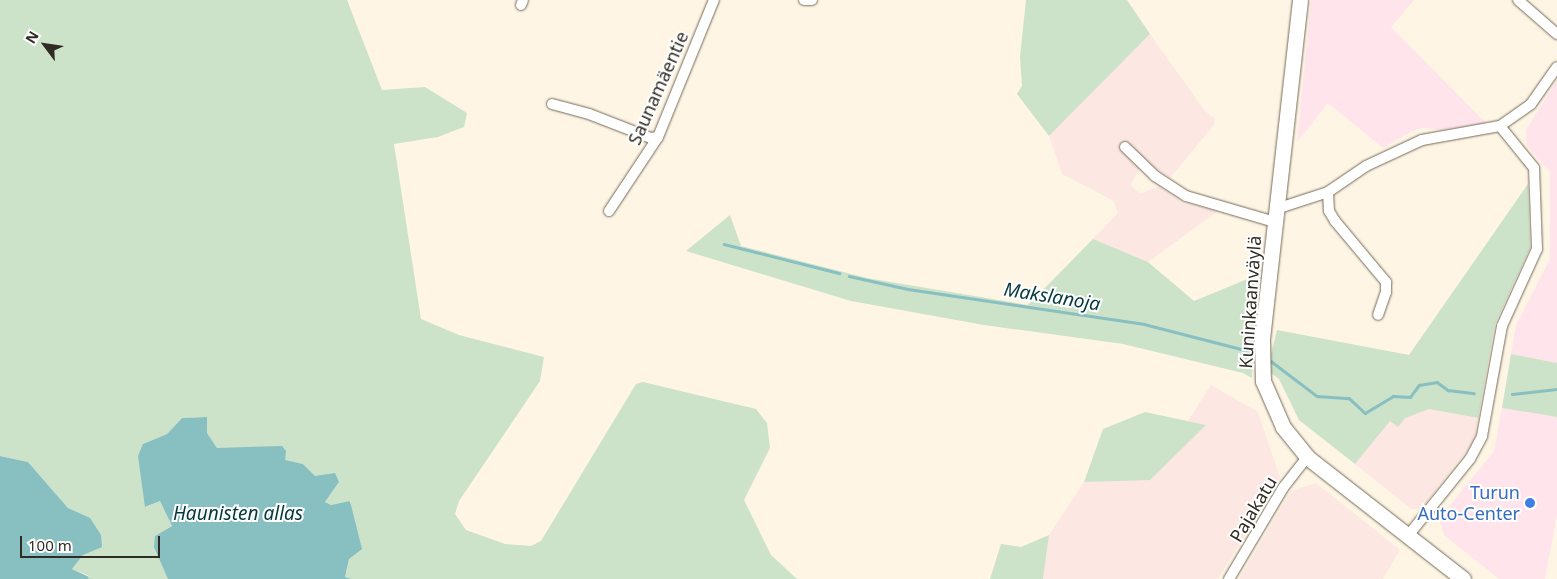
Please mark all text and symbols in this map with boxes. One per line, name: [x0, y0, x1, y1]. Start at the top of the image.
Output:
north arrow: [20, 20, 70, 70]
text: N: [21, 27, 43, 47]
street label: Saunamäentie: [623, 28, 693, 148]
street label: Kuninkaanväylä: [1235, 235, 1265, 369]
water label: Makslanoja: [1002, 278, 1102, 316]
street label: Pajakatu: [1225, 472, 1281, 546]
place label: Turun Auto-Center: [1417, 482, 1520, 524]
marker: Turun Auto-Center: [1524, 497, 1536, 509]
water label: Haunisten allas: [173, 503, 303, 525]
scale bar: [22, 526, 162, 558]
text: 100 m: [28, 535, 72, 555]

